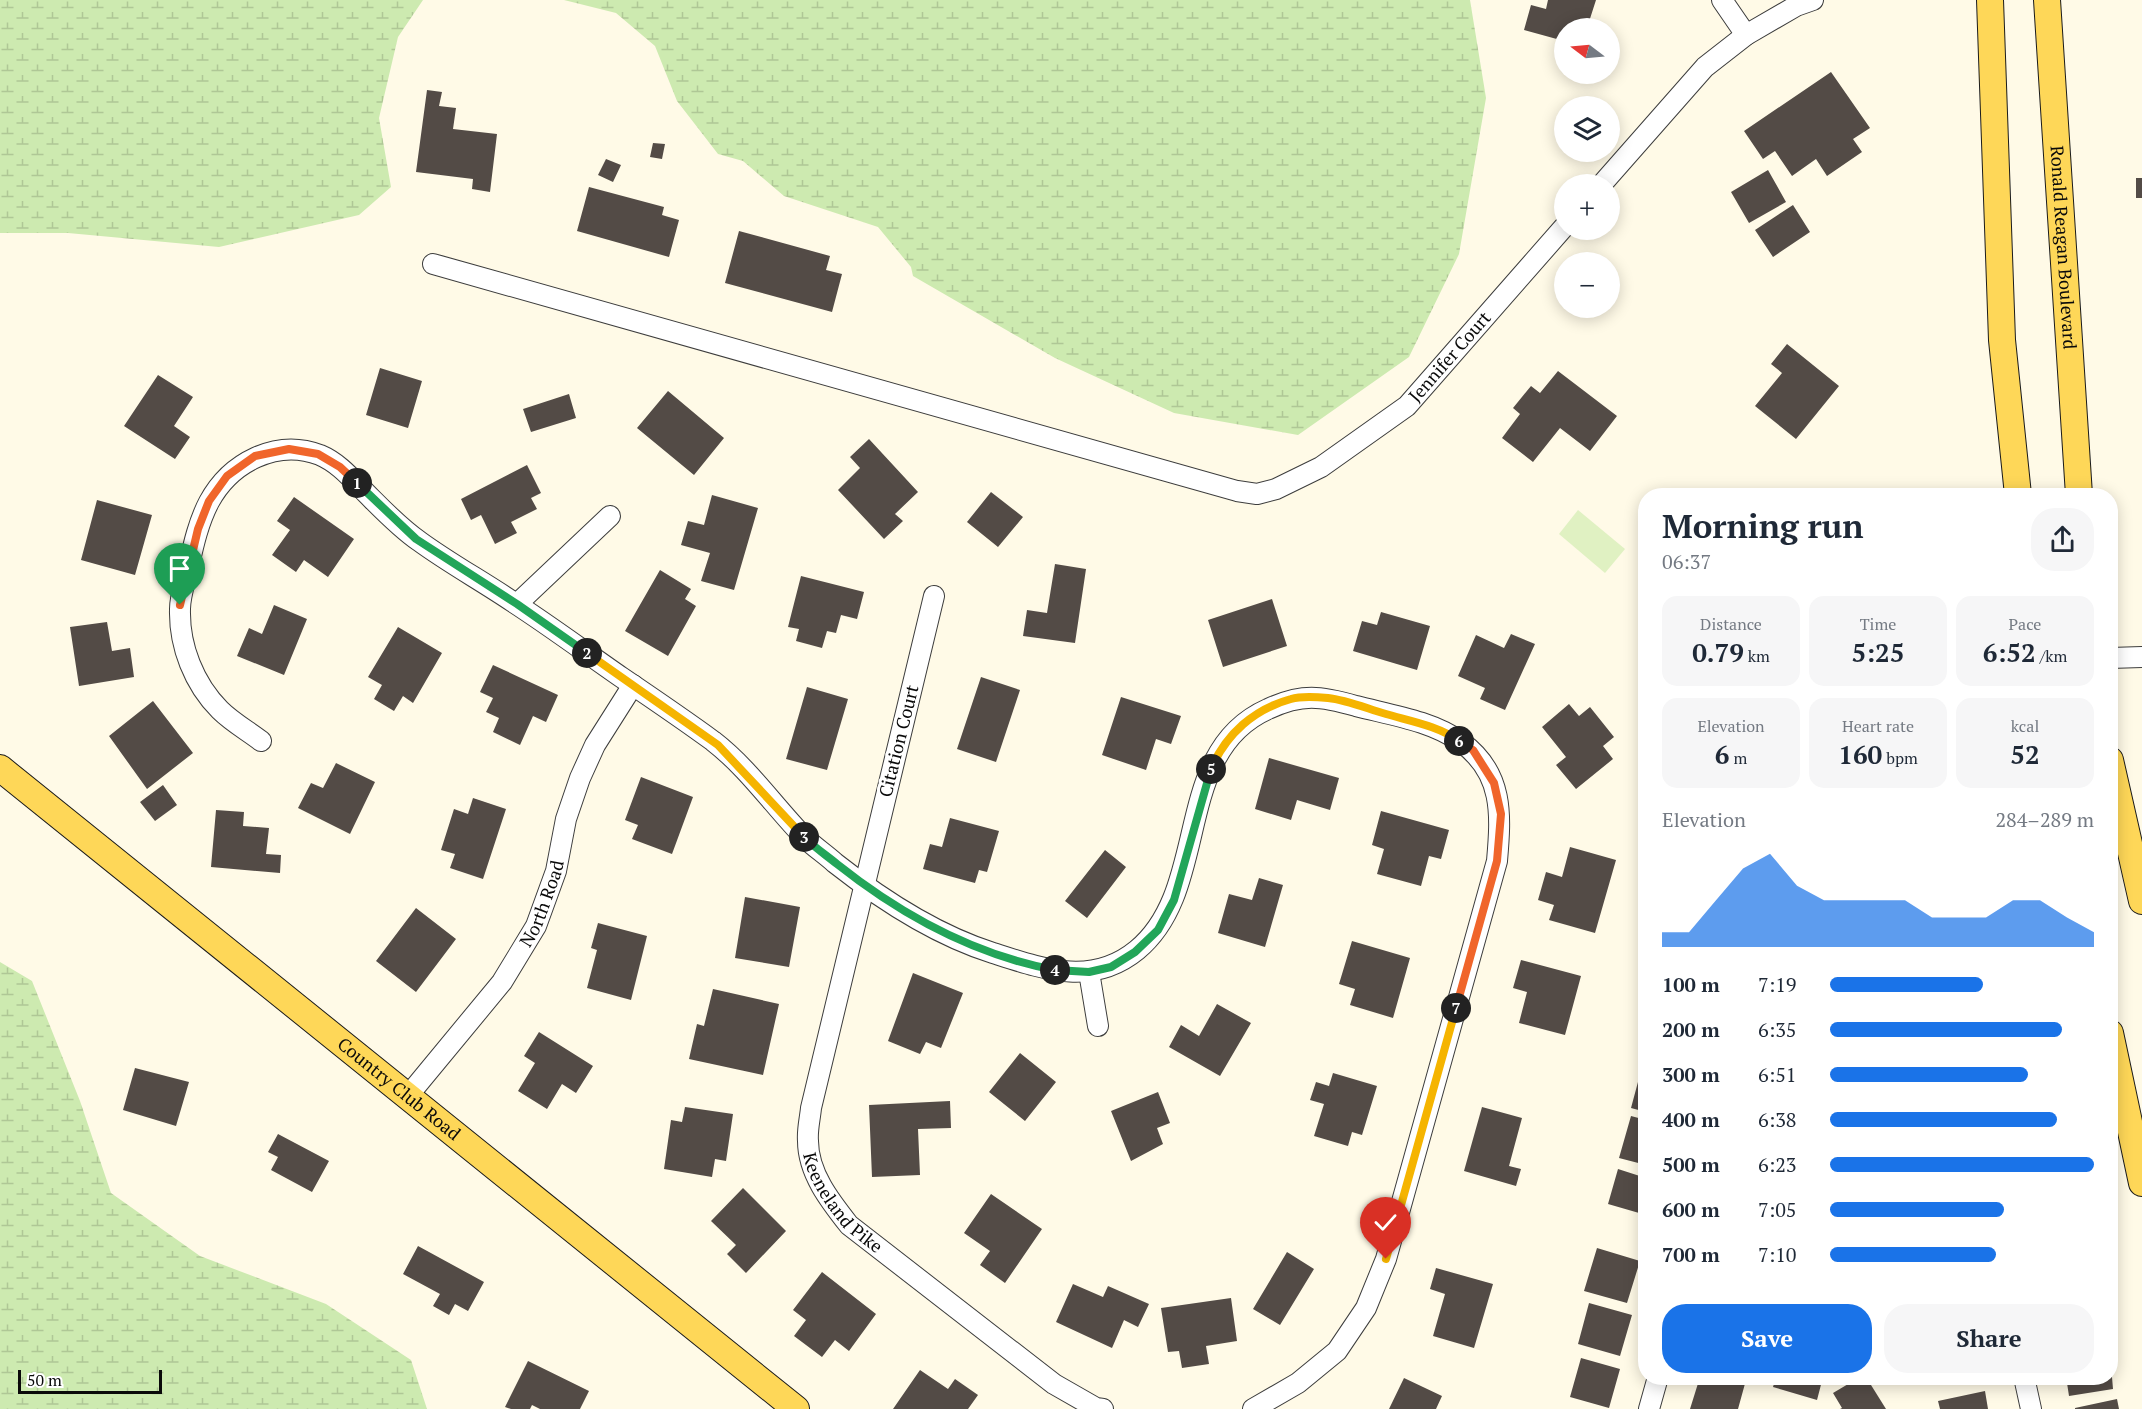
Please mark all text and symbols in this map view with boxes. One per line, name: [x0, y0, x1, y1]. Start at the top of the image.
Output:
north arrow: [1554, 18, 1620, 84]
map controls: [1554, 18, 1620, 318]
button: layers: [1554, 96, 1620, 162]
street label: Ronald Reagan Boulevard: [2045, 145, 2083, 350]
button: +: [1554, 174, 1620, 240]
button: −: [1554, 252, 1620, 318]
street label: Jennifer Court: [1403, 306, 1496, 407]
pin: 1: [342, 468, 372, 498]
text: 1: [352, 472, 362, 494]
text: Morning run: [1662, 504, 1864, 547]
button: share: [2031, 508, 2094, 571]
pin: [154, 543, 205, 605]
text: 06:37: [1662, 548, 1711, 575]
icon: arrive: [163, 552, 196, 585]
text: Distance: [1700, 613, 1762, 635]
text: Time: [1860, 613, 1896, 635]
text: Pace: [2009, 613, 2041, 635]
text: 0.79: [1692, 635, 1744, 669]
text: 5:25: [1852, 635, 1905, 669]
text: 6:52: [1983, 635, 2036, 669]
pin: 2: [572, 638, 602, 668]
text: 2: [582, 642, 592, 664]
text: km: [1744, 645, 1770, 667]
text: /km: [2036, 645, 2067, 667]
street label: Citation Court: [872, 682, 924, 799]
text: Elevation: [1697, 715, 1765, 737]
text: Heart rate: [1842, 715, 1914, 737]
text: kcal: [2011, 715, 2039, 737]
pin: 6: [1444, 726, 1474, 756]
text: 6: [1454, 730, 1464, 752]
text: 6: [1715, 737, 1730, 771]
text: 160: [1838, 737, 1882, 771]
text: 52: [2010, 737, 2040, 771]
text: m: [1730, 747, 1747, 769]
text: bpm: [1882, 747, 1918, 769]
pin: 5: [1196, 754, 1226, 784]
text: 5: [1206, 758, 1216, 780]
text: Elevation: [1662, 806, 1746, 833]
text: 284–289 m: [1995, 806, 2094, 833]
pin: 3: [789, 822, 819, 852]
text: 3: [799, 826, 809, 848]
street label: North Road: [513, 858, 569, 951]
pin: 4: [1040, 955, 1070, 985]
text: 4: [1050, 959, 1060, 981]
text: 100 m: [1662, 971, 1720, 998]
text: 7:19: [1758, 971, 1797, 998]
pin: 7: [1441, 993, 1471, 1023]
text: 7: [1451, 997, 1461, 1019]
text: 200 m: [1662, 1016, 1720, 1043]
text: 6:35: [1758, 1016, 1797, 1043]
street label: Country Club Road: [333, 1032, 466, 1145]
text: 300 m: [1662, 1061, 1720, 1088]
text: 6:51: [1758, 1061, 1797, 1088]
text: 400 m: [1662, 1106, 1720, 1133]
text: 6:38: [1758, 1106, 1797, 1133]
street label: Keeneland Pike: [798, 1150, 888, 1258]
text: 500 m: [1662, 1151, 1720, 1178]
text: 6:23: [1758, 1151, 1797, 1178]
text: 600 m: [1662, 1196, 1720, 1223]
text: 7:05: [1758, 1196, 1797, 1223]
pin: [1360, 1197, 1411, 1259]
icon: check: [1369, 1206, 1402, 1239]
text: 700 m: [1662, 1241, 1720, 1268]
text: 7:10: [1758, 1241, 1797, 1268]
button: Save: [1662, 1304, 1872, 1373]
button: Share: [1884, 1304, 2094, 1373]
scale bar: [18, 1367, 162, 1394]
text: 50 m: [27, 1369, 62, 1391]

